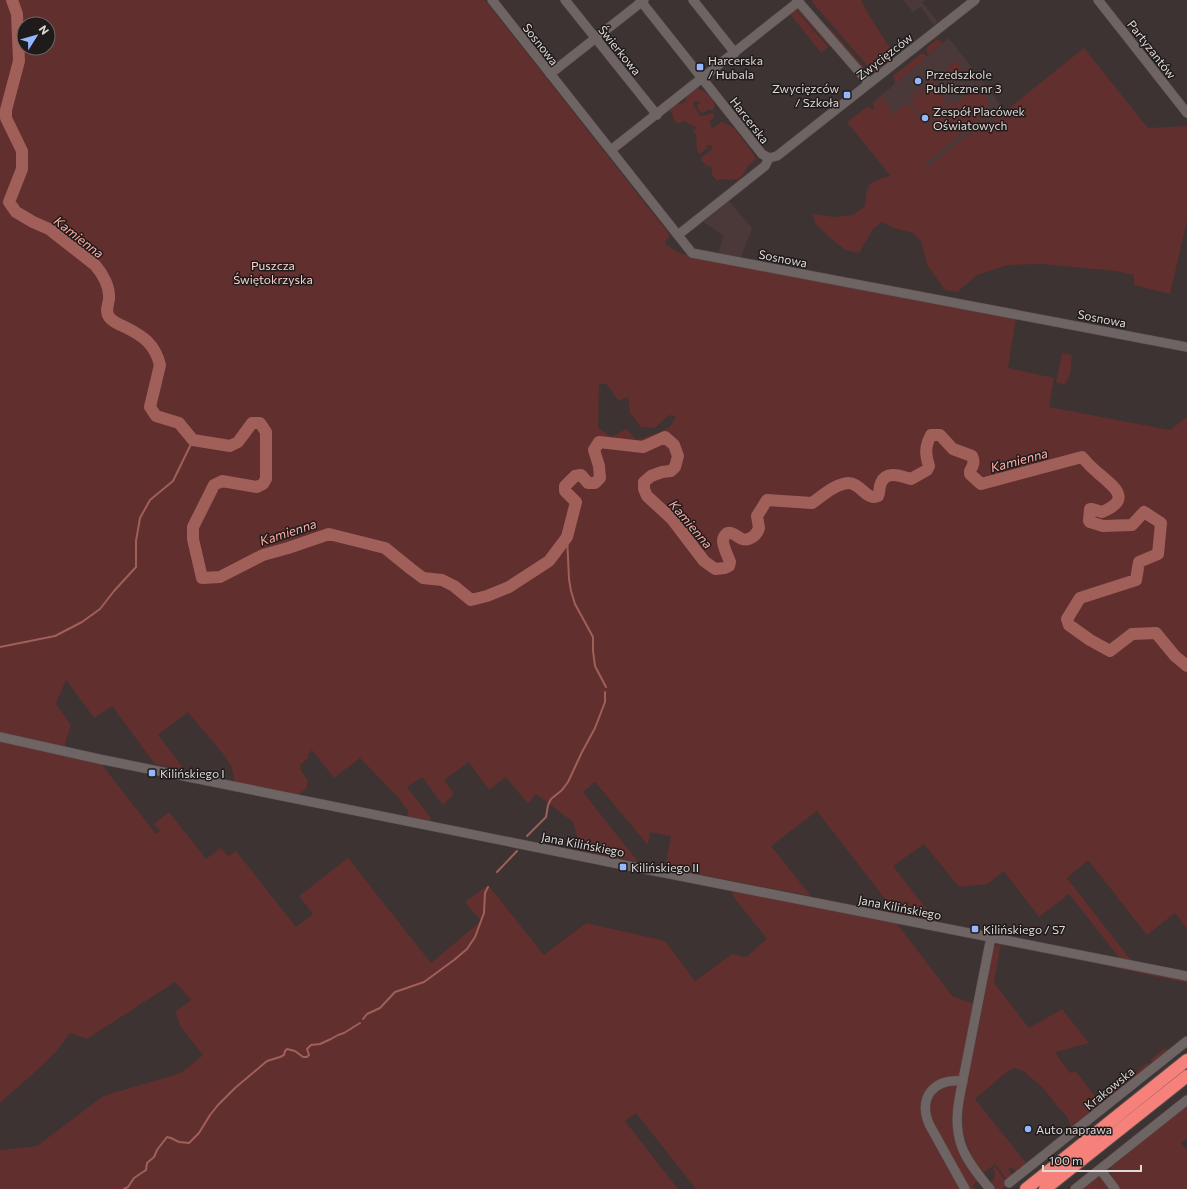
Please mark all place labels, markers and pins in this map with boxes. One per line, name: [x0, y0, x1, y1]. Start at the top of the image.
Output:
place label: Harcerska / Hubala: [708, 53, 763, 81]
marker: Harcerska / Hubala: [695, 62, 705, 72]
place label: Przedszkole Publiczne nr 3: [926, 67, 1002, 95]
marker: Przedszkole Publiczne nr 3: [913, 76, 923, 86]
place label: Zwycięzców / Szkoła: [772, 81, 839, 109]
marker: Zwycięzców / Szkoła: [842, 90, 852, 100]
place label: Zespół Placówek Oświatowych: [933, 104, 1026, 132]
marker: Zespół Placówek Oświatowych: [920, 113, 930, 123]
place label: Kilińskiego I: [160, 766, 225, 780]
marker: Kilińskiego I: [147, 768, 157, 778]
place label: Kilińskiego II: [631, 860, 699, 874]
marker: Kilińskiego II: [618, 862, 628, 872]
place label: Kilińskiego / S7: [983, 922, 1065, 936]
marker: Kilińskiego / S7: [970, 924, 980, 934]
place label: Auto naprawa: [1036, 1122, 1112, 1136]
marker: Auto naprawa: [1023, 1124, 1033, 1134]

